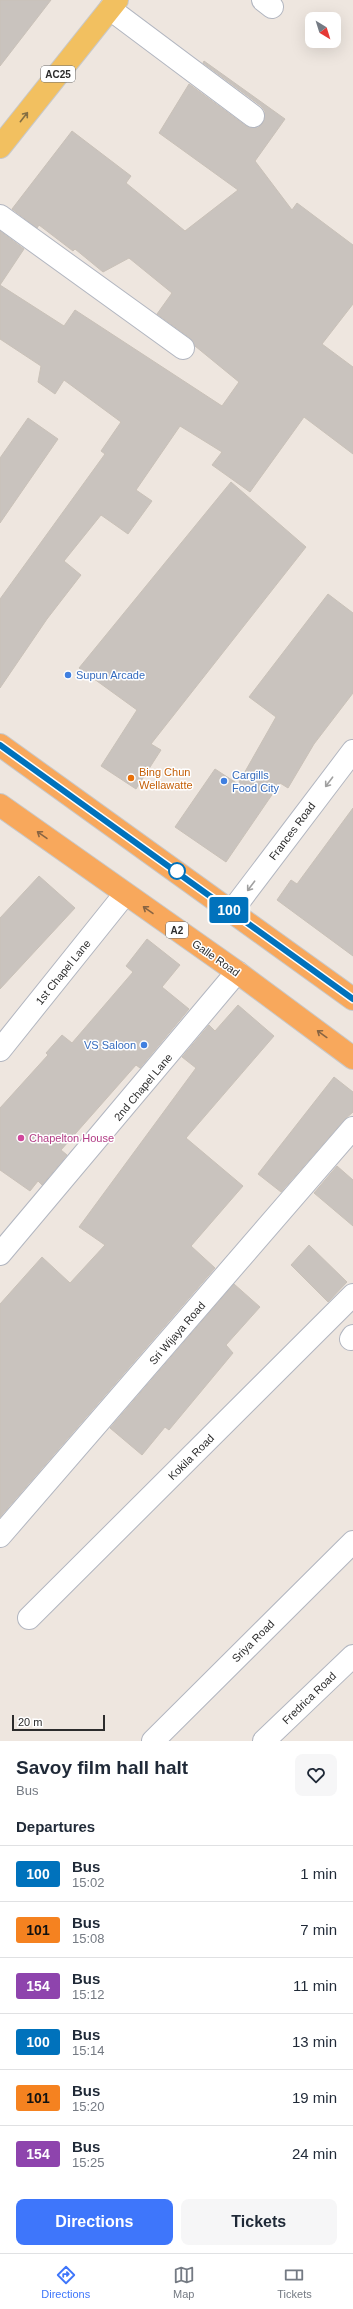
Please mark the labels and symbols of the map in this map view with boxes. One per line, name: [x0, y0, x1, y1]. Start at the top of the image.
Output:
north arrow: [305, 12, 341, 48]
road number: AC25: [41, 66, 75, 82]
one-way arrow: [20, 111, 29, 122]
place label: Supun Arcade: [76, 669, 145, 681]
marker: Supun Arcade: [63, 670, 73, 680]
place label: Bing Chun Wellawatte: [139, 766, 193, 791]
place label: Cargills Food City: [232, 769, 280, 794]
marker: Bing Chun Wellawatte: [126, 773, 136, 783]
marker: Cargills Food City: [219, 776, 229, 786]
one-way arrow: [325, 776, 334, 787]
street label: Frances Road: [266, 800, 318, 862]
one-way arrow: [36, 831, 47, 839]
unlabelled marker: [168, 862, 186, 880]
one-way arrow: [247, 880, 255, 891]
line badge: 100: [206, 897, 252, 923]
one-way arrow: [142, 906, 153, 914]
road number: A2: [166, 922, 188, 938]
street label: 1st Chapel Lane: [33, 937, 93, 1007]
street label: Galle Road: [190, 937, 242, 979]
one-way arrow: [316, 1030, 327, 1039]
place label: VS Saloon: [84, 1039, 136, 1051]
marker: VS Saloon: [139, 1040, 149, 1050]
street label: 2nd Chapel Lane: [111, 1051, 175, 1123]
place label: Chapelton House: [29, 1132, 114, 1144]
marker: Chapelton House: [16, 1133, 26, 1143]
street label: Sri Wijaya Road: [147, 1299, 207, 1367]
street label: Kokila Road: [166, 1432, 216, 1482]
street label: Sriya Road: [230, 1618, 276, 1664]
street label: Fredrica Road: [280, 1669, 338, 1727]
scale bar: [12, 1713, 105, 1732]

